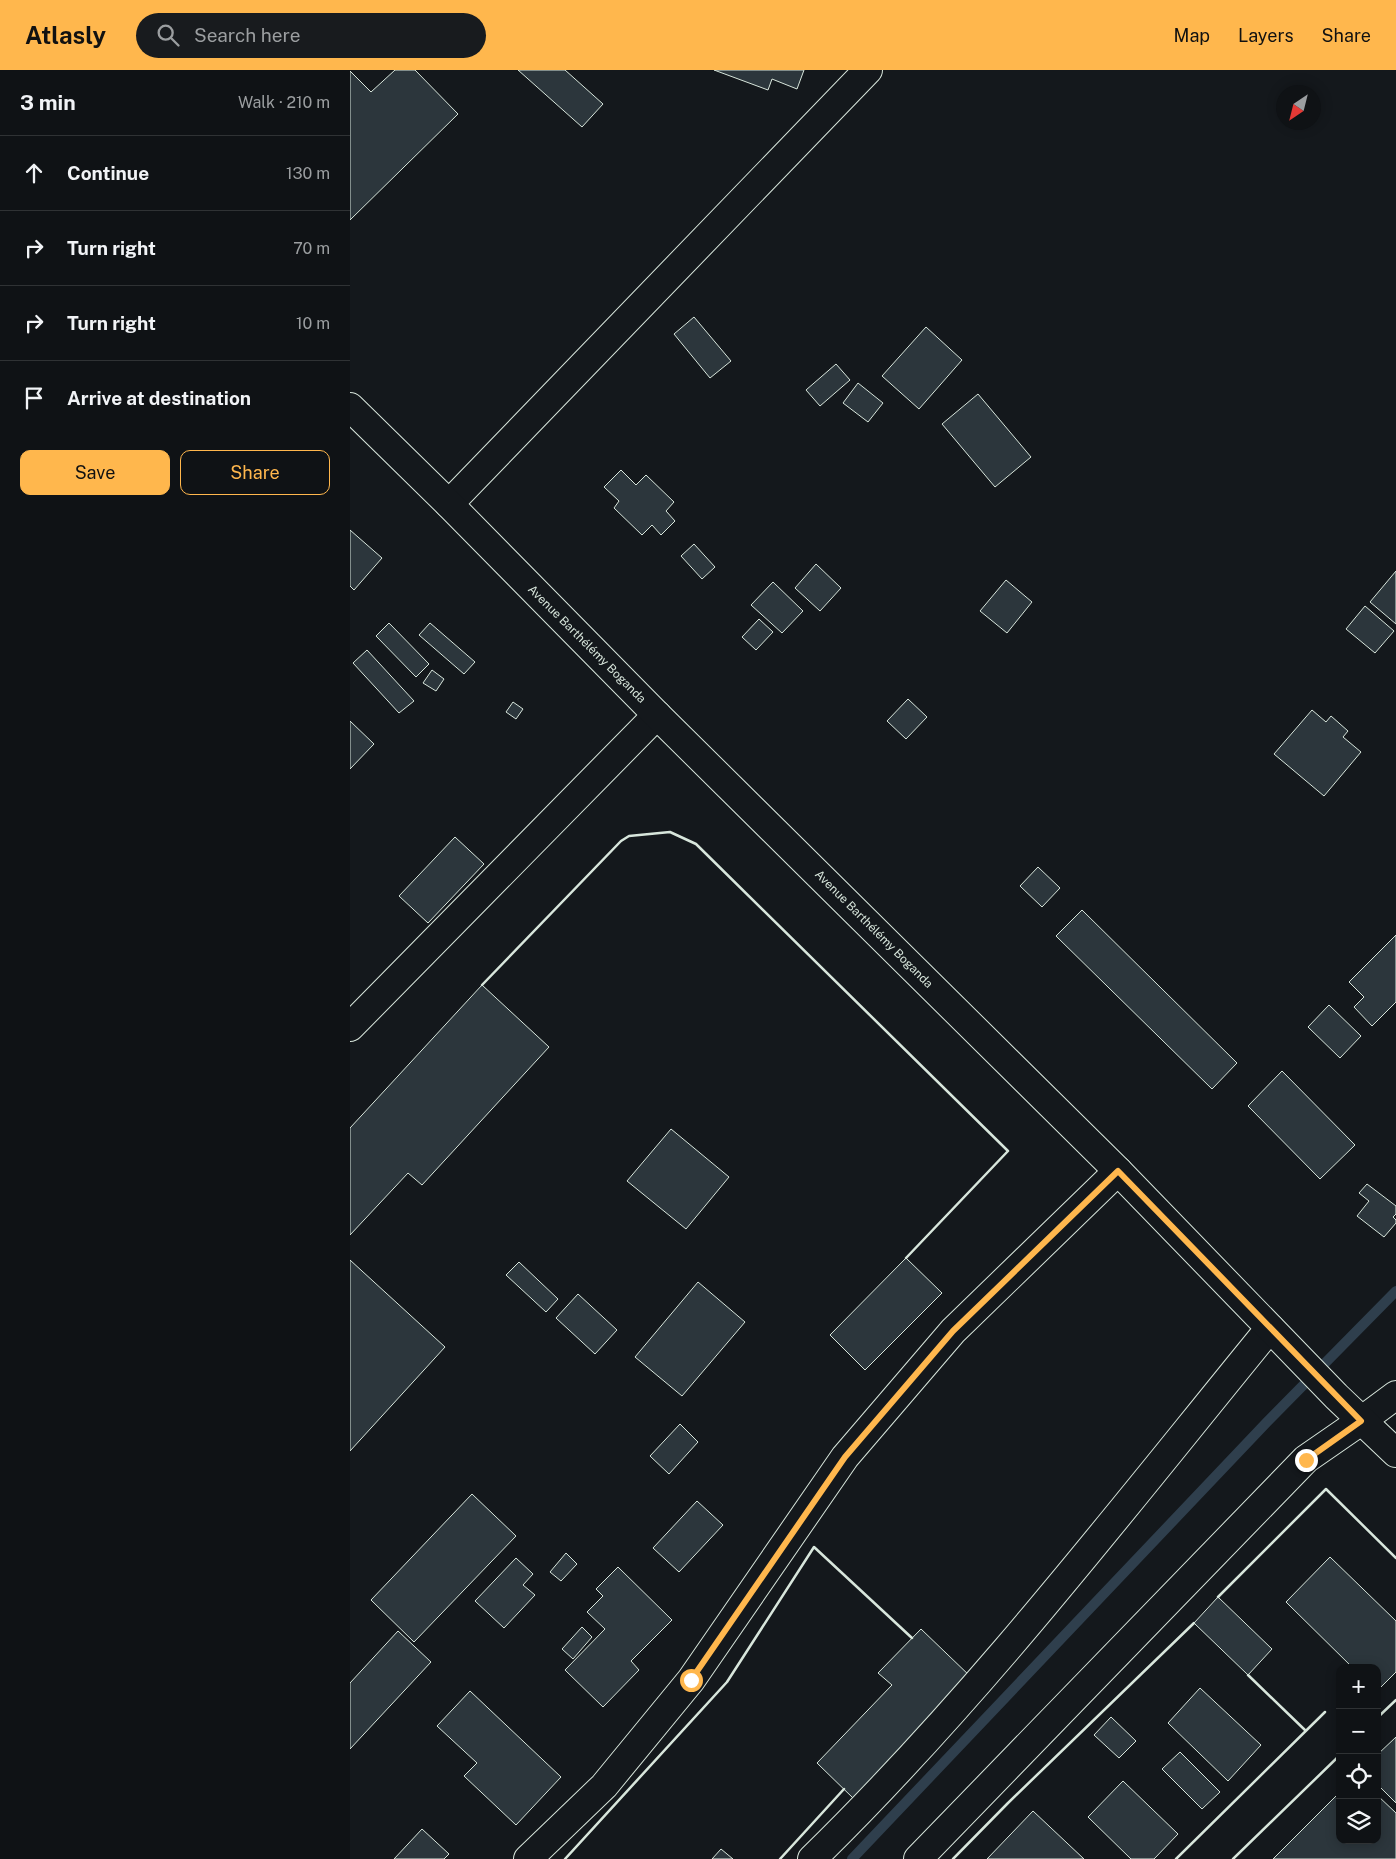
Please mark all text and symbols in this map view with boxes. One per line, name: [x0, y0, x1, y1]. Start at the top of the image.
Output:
search box: [136, 13, 486, 58]
text: Atlasly: [25, 21, 106, 49]
icon: search: [154, 21, 182, 49]
text: Search here: [194, 24, 301, 46]
text: Map: [1174, 25, 1210, 46]
text: Layers: [1238, 25, 1294, 46]
text: Share: [1322, 25, 1371, 46]
north arrow: [1276, 85, 1321, 130]
text: 3 min: [20, 90, 76, 115]
text: Walk · 210 m: [238, 93, 330, 112]
icon: ahead: [20, 159, 48, 187]
text: Continue: [67, 162, 149, 184]
text: 130 m: [286, 164, 330, 183]
icon: right: [20, 234, 48, 262]
text: Turn right: [67, 237, 156, 259]
text: 70 m: [293, 239, 330, 258]
icon: right: [20, 309, 48, 337]
text: Turn right: [67, 312, 156, 334]
text: 10 m: [296, 314, 330, 333]
icon: arrive: [20, 384, 48, 412]
text: Arrive at destination: [67, 387, 251, 409]
button: Save: [20, 450, 170, 495]
button: Share: [180, 450, 330, 495]
street label: Avenue Barthélémy Boganda: [525, 582, 649, 706]
street label: Avenue Barthélémy Boganda: [812, 867, 936, 991]
route end: [1295, 1449, 1318, 1472]
map controls: [1336, 1664, 1381, 1844]
button: +: [1336, 1664, 1381, 1709]
route start: [680, 1669, 703, 1692]
button: −: [1336, 1709, 1381, 1754]
button: locate: [1336, 1754, 1381, 1799]
button: layers: [1336, 1799, 1381, 1844]

